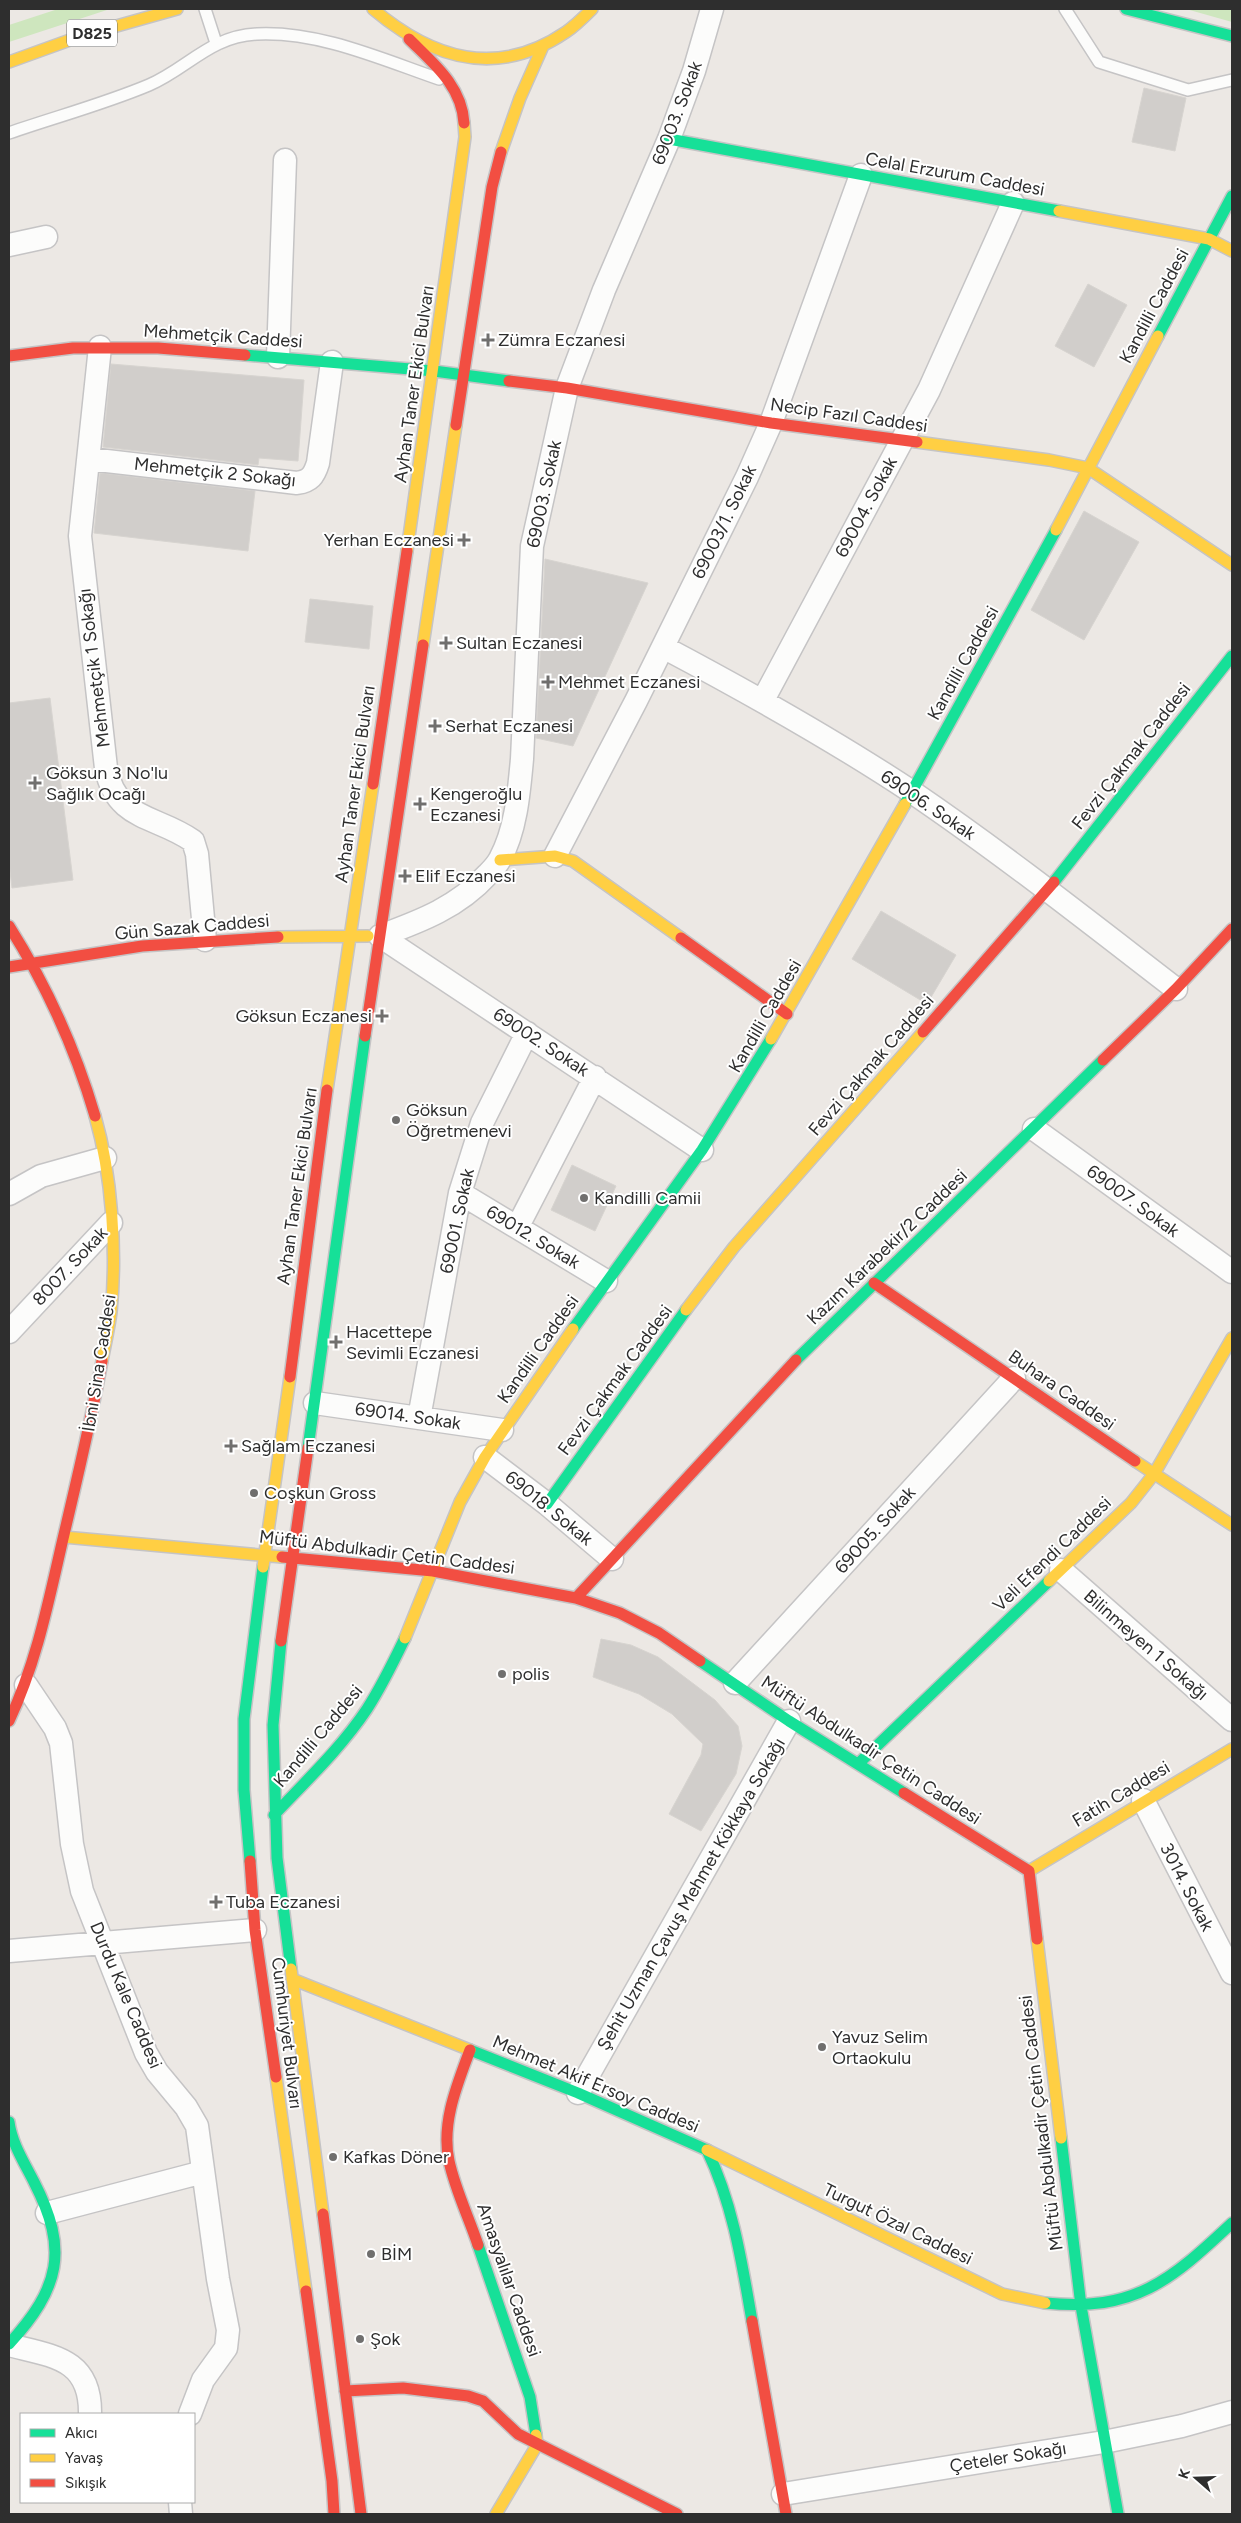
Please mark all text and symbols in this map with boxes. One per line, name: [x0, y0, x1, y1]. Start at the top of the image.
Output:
road number: D825: [67, 19, 117, 46]
street label: 69003. Sokak: [647, 58, 707, 168]
street label: Celal Erzurum Caddesi: [864, 147, 1046, 201]
street label: Kandilli Caddesi: [1114, 245, 1194, 367]
street label: Ayhan Taner Ekici Bulvarı: [389, 284, 439, 484]
street label: Mehmetçik Caddesi: [143, 319, 303, 353]
place label: Zümra Eczanesi: [498, 329, 625, 351]
marker: Zümra Eczanesi: [482, 334, 494, 346]
street label: Necip Fazıl Caddesi: [769, 393, 929, 437]
street label: 69003. Sokak: [522, 438, 566, 550]
street label: Mehmetçik 2 Sokağı: [133, 453, 297, 491]
street label: 69004. Sokak: [830, 453, 902, 561]
street label: 69003/1. Sokak: [687, 461, 761, 582]
place label: Yerhan Eczanesi: [324, 529, 454, 551]
marker: Yerhan Eczanesi: [458, 534, 470, 546]
street label: Mehmetçik 1 Sokağı: [73, 587, 115, 749]
street label: Kandilli Caddesi: [923, 602, 1003, 724]
place label: Sultan Eczanesi: [456, 632, 582, 654]
marker: Sultan Eczanesi: [440, 637, 452, 649]
place label: Mehmet Eczanesi: [558, 671, 700, 693]
marker: Mehmet Eczanesi: [542, 676, 554, 688]
street label: Fevzi Çakmak Caddesi: [1067, 678, 1195, 834]
street label: Ayhan Taner Ekici Bulvarı: [330, 684, 380, 884]
place label: Serhat Eczanesi: [445, 715, 573, 737]
marker: Serhat Eczanesi: [429, 720, 441, 732]
place label: Göksun 3 No'lu Sağlık Ocağı: [46, 762, 168, 805]
street label: 69006. Sokak: [876, 765, 980, 845]
marker: Göksun 3 No'lu Sağlık Ocağı: [28, 776, 42, 790]
place label: Kengeroğlu Eczanesi: [430, 783, 522, 826]
marker: Kengeroğlu Eczanesi: [414, 798, 426, 810]
place label: Elif Eczanesi: [415, 865, 516, 887]
marker: Elif Eczanesi: [399, 870, 411, 882]
street label: Gün Sazak Caddesi: [114, 909, 270, 945]
street label: Kandilli Caddesi: [724, 956, 806, 1076]
street label: Fevzi Çakmak Caddesi: [804, 990, 938, 1140]
street label: 69002. Sokak: [489, 1003, 593, 1081]
place label: Göksun Eczanesi: [235, 1005, 372, 1027]
marker: Göksun Eczanesi: [376, 1010, 388, 1022]
street label: Ayhan Taner Ekici Bulvarı: [272, 1086, 322, 1286]
place label: Göksun Öğretmenevi: [406, 1099, 512, 1142]
marker: Göksun Öğretmenevi: [390, 1114, 402, 1126]
street label: 69007. Sokak: [1082, 1160, 1184, 1242]
street label: Kazım Karabekir/2 Caddesi: [802, 1165, 972, 1329]
street label: 69001. Sokak: [435, 1166, 479, 1276]
place label: Kandilli Camii: [594, 1187, 701, 1209]
marker: Kandilli Camii: [578, 1192, 590, 1204]
street label: 69012. Sokak: [482, 1200, 584, 1274]
street label: 8007. Sokak: [28, 1222, 112, 1310]
street label: Kandilli Caddesi: [493, 1291, 583, 1407]
street label: İbni Sina Caddesi: [77, 1293, 121, 1433]
street label: Fevzi Çakmak Caddesi: [553, 1301, 677, 1459]
place label: Hacettepe Sevimli Eczanesi: [346, 1321, 479, 1364]
marker: Hacettepe Sevimli Eczanesi: [330, 1336, 342, 1348]
street label: Buhara Caddesi: [1004, 1345, 1120, 1435]
street label: 69014. Sokak: [354, 1398, 463, 1434]
place label: Sağlam Eczanesi: [241, 1435, 376, 1457]
marker: Sağlam Eczanesi: [225, 1440, 237, 1452]
street label: 69018. Sokak: [501, 1466, 598, 1550]
place label: Coşkun Gross: [264, 1482, 376, 1504]
street label: 69005. Sokak: [830, 1482, 920, 1578]
marker: Coşkun Gross: [248, 1487, 260, 1499]
street label: Veli Efendi Caddesi: [988, 1492, 1116, 1616]
street label: Müftü Abdulkadir Çetin Caddesi: [258, 1525, 516, 1579]
street label: Bilinmeyen 1 Sokağı: [1079, 1585, 1213, 1705]
place label: polis: [512, 1663, 550, 1685]
marker: polis: [496, 1668, 508, 1680]
street label: Müftü Abdulkadir Çetin Caddesi: [757, 1671, 985, 1829]
street label: Kandilli Caddesi: [269, 1680, 367, 1792]
street label: Şehit Uzman Çavuş Mehmet Kökkaya Sokağı: [592, 1734, 790, 2054]
street label: Fatih Caddesi: [1068, 1756, 1174, 1832]
street label: 3014. Sokak: [1155, 1839, 1219, 1935]
place label: Tuba Eczanesi: [226, 1891, 340, 1913]
marker: Tuba Eczanesi: [210, 1896, 222, 1908]
street label: Durdu Kale Caddesi: [85, 1918, 167, 2072]
street label: Cumhuriyet Bulvarı: [267, 1956, 307, 2110]
street label: Müftü Abdulkadir Çetin Caddesi: [1014, 1994, 1068, 2252]
place label: Yavuz Selim Ortaokulu: [832, 2026, 928, 2069]
street label: Mehmet Akif Ersoy Caddesi: [489, 2030, 703, 2138]
marker: Yavuz Selim Ortaokulu: [816, 2041, 828, 2053]
place label: Kafkas Döner: [343, 2146, 449, 2168]
marker: Kafkas Döner: [327, 2151, 339, 2163]
street label: Turgut Özal Caddesi: [820, 2178, 976, 2270]
street label: Amasyalılar Caddesi: [472, 2200, 546, 2360]
place label: BİM: [381, 2243, 412, 2265]
marker: BİM: [365, 2248, 377, 2260]
place label: Şok: [370, 2328, 400, 2350]
marker: Şok: [354, 2333, 366, 2345]
legend: [20, 2413, 195, 2503]
text: Akıcı: [65, 2424, 98, 2442]
street label: Çeteler Sokağı: [948, 2437, 1068, 2477]
text: Yavaş: [65, 2449, 103, 2467]
north arrow: [1171, 2453, 1221, 2503]
text: K: [1175, 2466, 1194, 2481]
text: Sıkışık: [65, 2474, 107, 2492]

